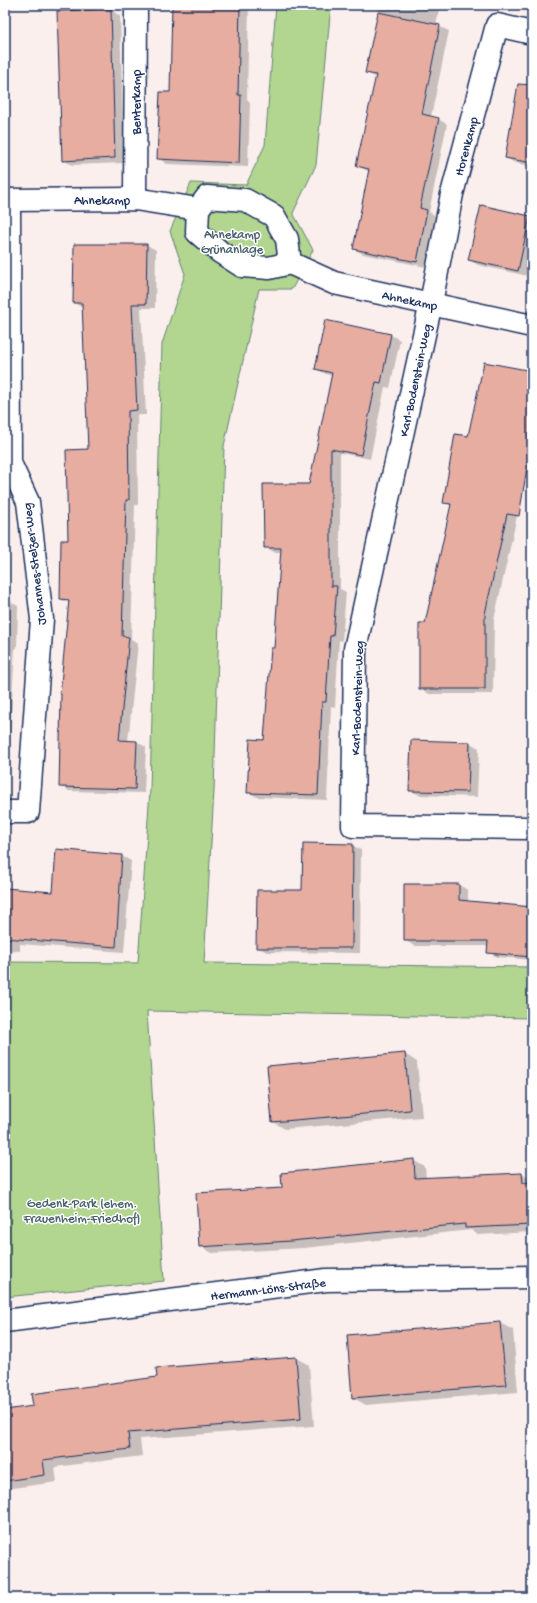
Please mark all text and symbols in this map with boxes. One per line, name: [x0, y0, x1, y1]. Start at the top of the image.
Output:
street label: Benterkamp: [130, 69, 145, 135]
street label: Horenkamp: [452, 115, 483, 178]
street label: Ahnekamp: [74, 194, 131, 209]
park label: Ahnekamp Grünanlage: [201, 228, 264, 258]
street label: Ahnekamp: [380, 288, 439, 315]
street label: Karl-Bodenstein-Weg: [397, 323, 436, 438]
street label: Johannes-Stelzer-Weg: [21, 502, 50, 626]
street label: Karl-Bodenstein-Weg: [349, 640, 368, 756]
park label: Gedenk-Park (ehem. Frauenheim-Friedhof): [22, 1197, 141, 1227]
street label: Hermann-Löns-Straße: [210, 1276, 327, 1305]

